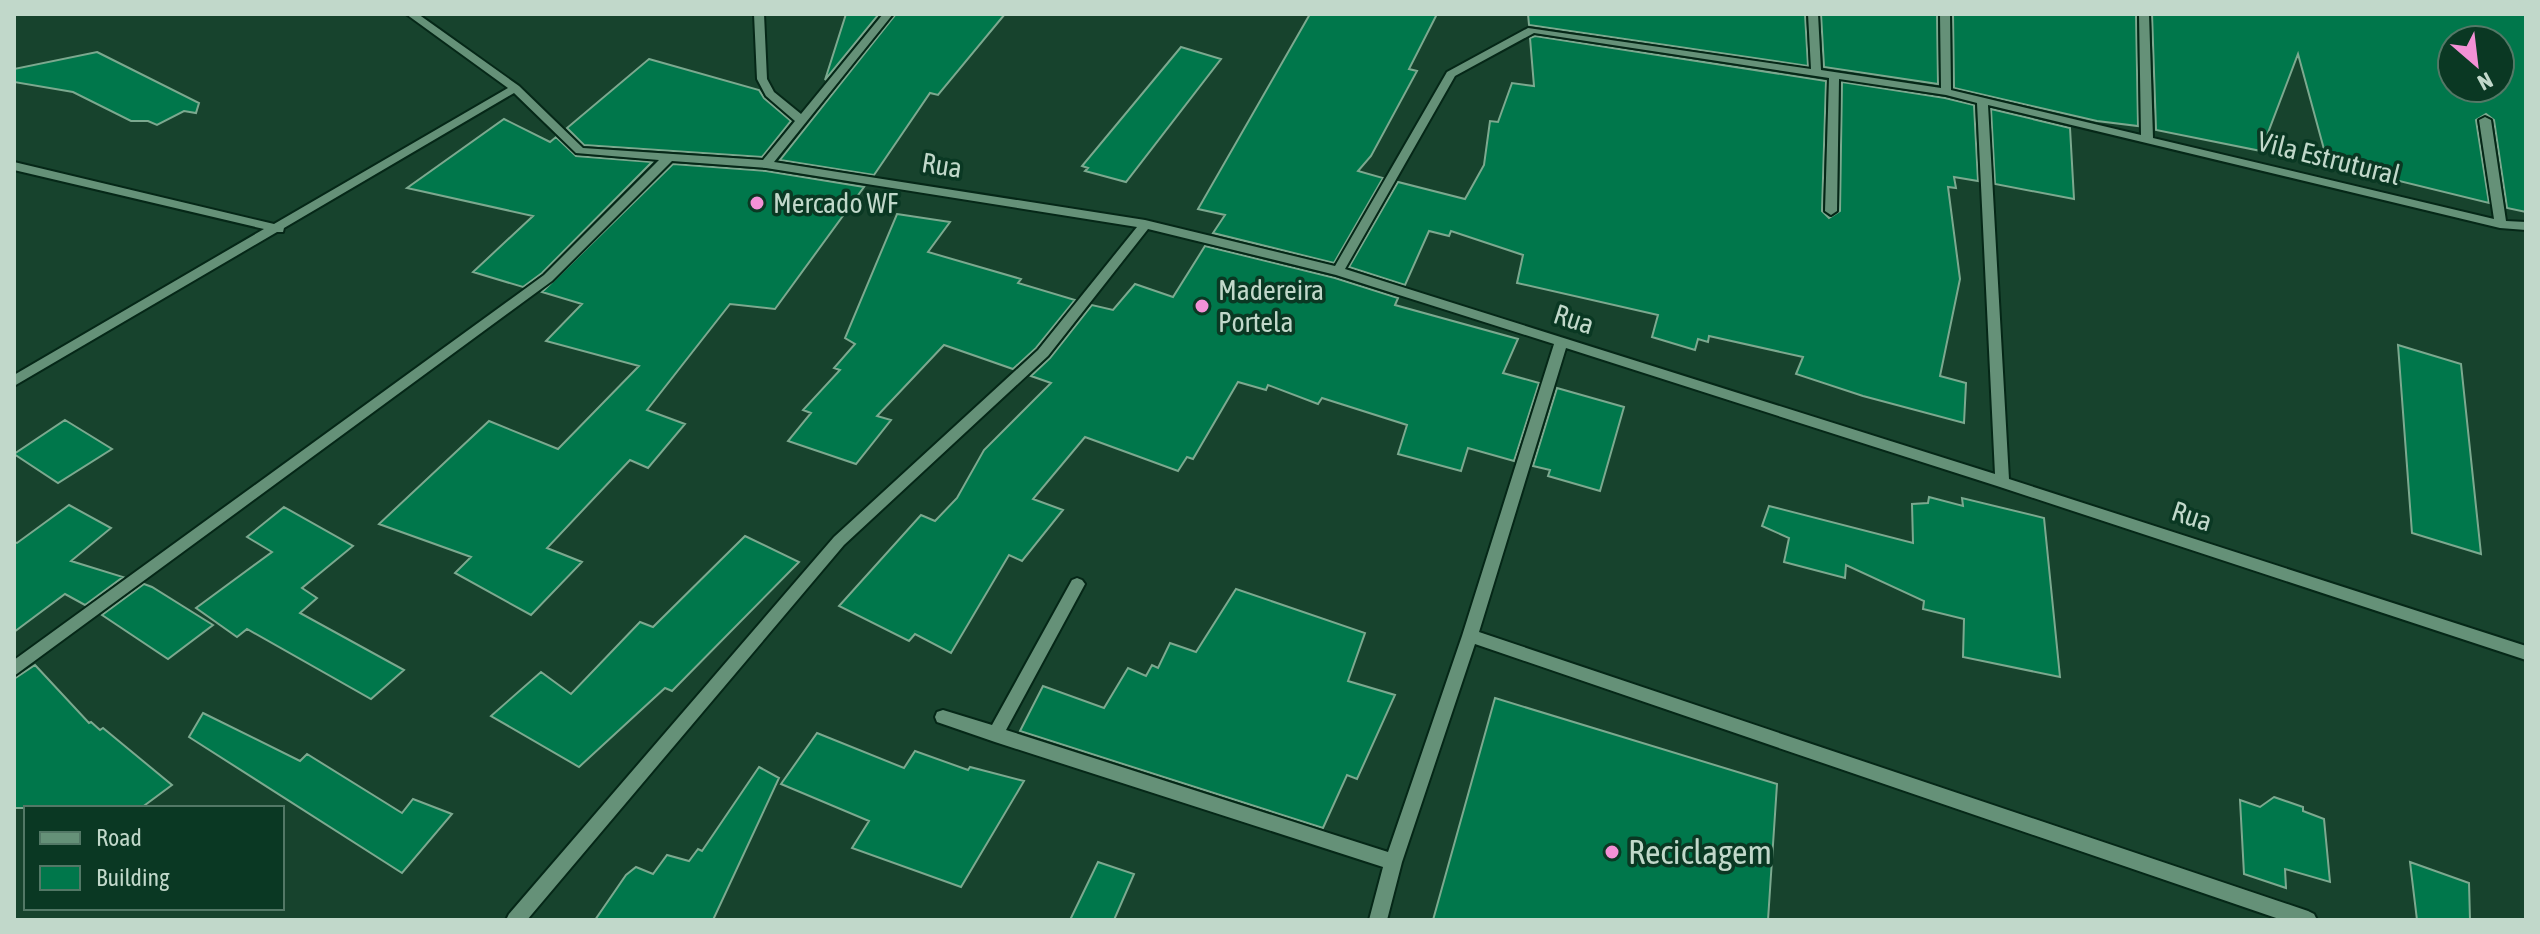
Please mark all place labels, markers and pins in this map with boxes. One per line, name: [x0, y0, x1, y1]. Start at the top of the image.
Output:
place label: Mercado WF: [773, 187, 898, 219]
marker: Mercado WF: [748, 194, 766, 212]
place label: Madereira Portela: [1218, 274, 1324, 338]
marker: Madereira Portela: [1193, 297, 1211, 315]
place label: Reciclagem: [1628, 832, 1772, 871]
marker: Reciclagem: [1603, 843, 1621, 861]

